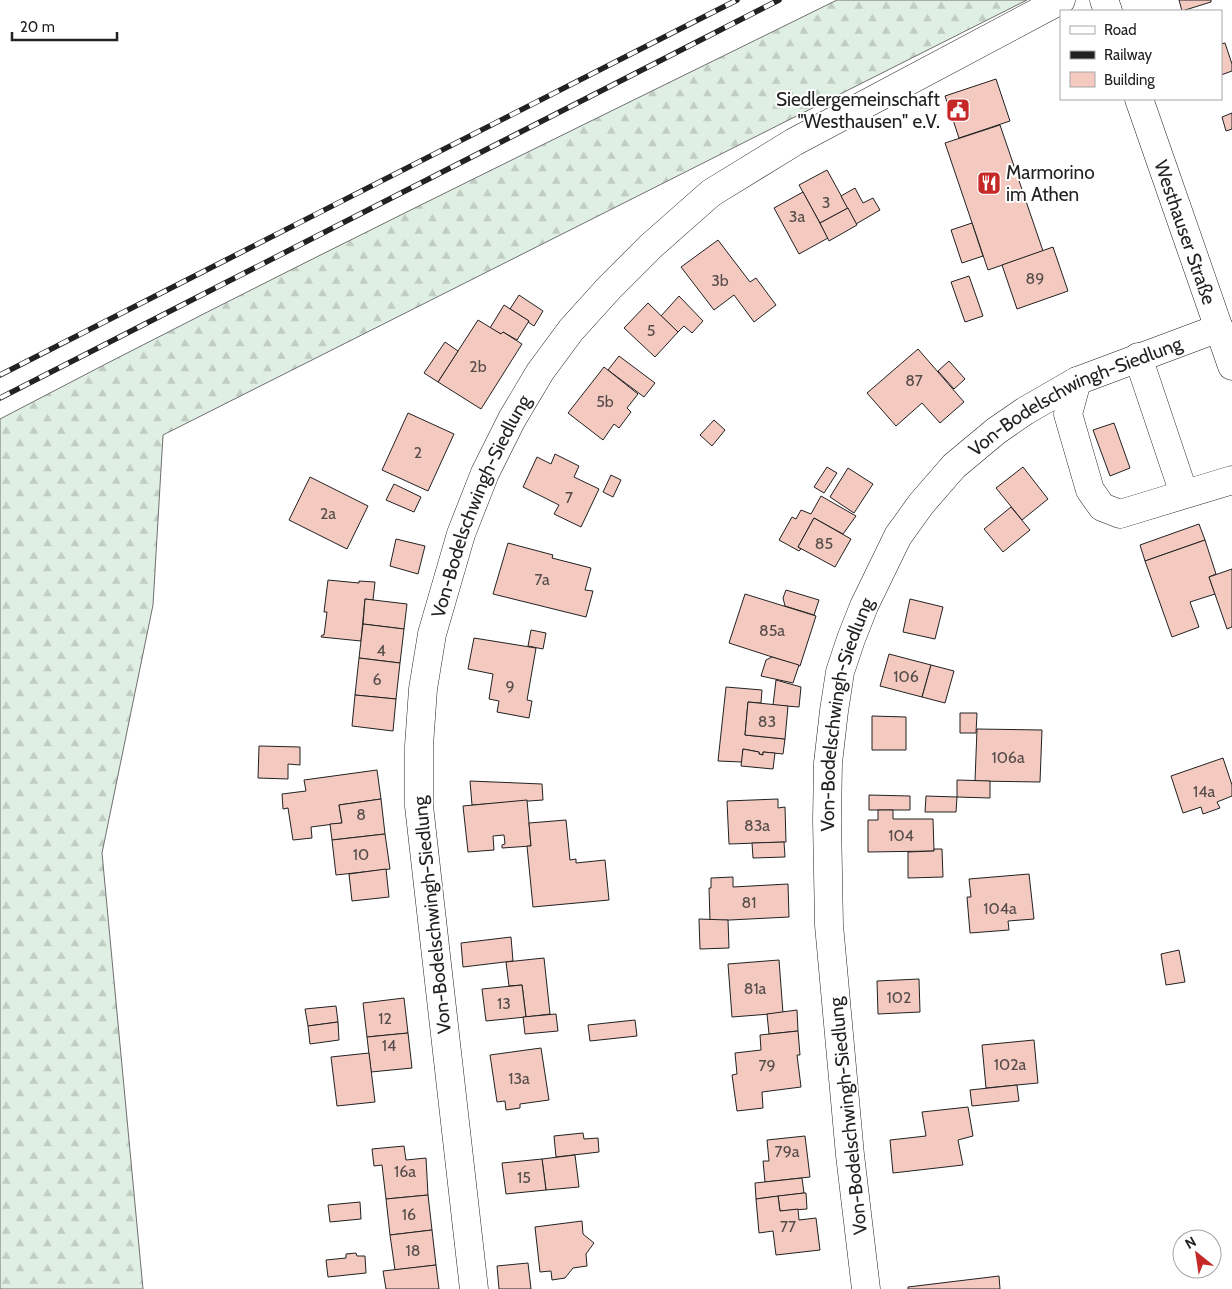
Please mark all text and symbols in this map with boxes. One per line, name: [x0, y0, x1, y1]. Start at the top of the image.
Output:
scale bar: [12, 10, 118, 42]
legend: [1060, 10, 1222, 100]
text: 20 m: [20, 18, 55, 36]
text: Road: [1104, 21, 1137, 39]
text: Railway: [1104, 46, 1153, 64]
text: Building: [1104, 71, 1155, 89]
place label: Siedlergemeinschaft "Westhausen" e.V.: [776, 88, 941, 133]
public building icon: Siedlergemeinschaft "Westhausen" e.V.: [945, 97, 971, 123]
street label: Westhauser Straße: [1150, 157, 1221, 308]
place label: Marmorino im Athen: [1006, 161, 1095, 206]
restaurant icon: Marmorino im Athen: [976, 170, 1002, 196]
house number: 3: [822, 193, 830, 212]
house number: 3a: [789, 207, 805, 226]
house number: 89: [1026, 269, 1044, 288]
house number: 3b: [711, 271, 729, 290]
house number: 5: [647, 321, 655, 340]
street label: Von-Bodelschwingh-Siedlung: [964, 331, 1185, 461]
house number: 2b: [469, 357, 487, 376]
house number: 87: [905, 371, 923, 390]
street label: Von-Bodelschwingh-Siedlung: [426, 390, 536, 620]
house number: 5b: [596, 392, 614, 411]
house number: 2: [414, 443, 422, 462]
house number: 7: [565, 488, 573, 507]
house number: 2a: [320, 504, 336, 523]
house number: 85: [815, 534, 833, 553]
house number: 7a: [534, 570, 550, 589]
street label: Von-Bodelschwingh-Siedlung: [815, 593, 878, 831]
house number: 85a: [759, 621, 785, 640]
house number: 4: [376, 641, 386, 660]
house number: 106: [893, 667, 919, 686]
house number: 6: [372, 670, 382, 689]
house number: 9: [505, 677, 515, 696]
house number: 83: [758, 712, 776, 731]
house number: 106a: [991, 748, 1025, 767]
house number: 14a: [1193, 782, 1215, 801]
street label: Von-Bodelschwingh-Siedlung: [408, 795, 456, 1035]
house number: 8: [356, 805, 366, 824]
house number: 83a: [744, 816, 770, 835]
house number: 104: [888, 826, 914, 845]
house number: 10: [353, 845, 369, 864]
house number: 81: [742, 893, 756, 912]
house number: 104a: [983, 899, 1017, 918]
house number: 81a: [744, 979, 767, 998]
house number: 102: [887, 988, 911, 1007]
house number: 13: [497, 994, 511, 1013]
street label: Von-Bodelschwingh-Siedlung: [824, 996, 872, 1236]
house number: 12: [378, 1009, 392, 1028]
house number: 14: [382, 1036, 396, 1055]
house number: 102a: [994, 1055, 1027, 1074]
house number: 79: [758, 1056, 776, 1075]
house number: 13a: [508, 1069, 530, 1088]
house number: 79a: [775, 1142, 800, 1161]
house number: 16a: [394, 1162, 416, 1181]
house number: 15: [517, 1168, 531, 1187]
house number: 16: [402, 1205, 416, 1224]
house number: 77: [780, 1217, 796, 1236]
north arrow: [1172, 1229, 1222, 1279]
text: N: [1182, 1232, 1199, 1253]
house number: 18: [406, 1241, 420, 1260]

